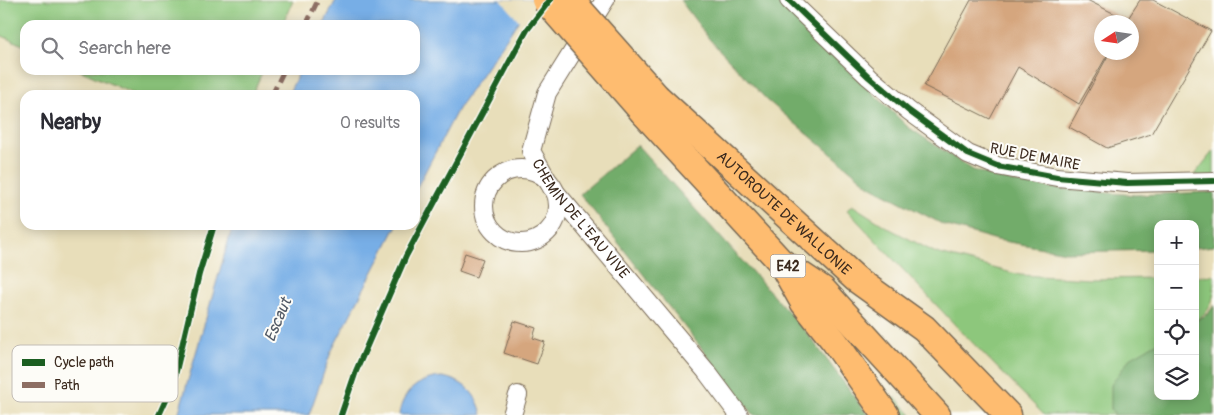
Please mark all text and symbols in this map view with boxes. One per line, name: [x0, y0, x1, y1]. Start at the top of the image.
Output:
north arrow: [1094, 15, 1139, 60]
search box: [20, 20, 420, 75]
icon: search: [38, 34, 66, 62]
text: Search here: [78, 36, 171, 60]
text: Nearby: [40, 109, 101, 136]
text: 0 results: [340, 113, 400, 133]
street label: RUE DE MAIRE: [988, 139, 1082, 175]
street label: AUTOROUTE DE WALLONIE: [713, 147, 855, 280]
street label: CHEMIN DE L'EAU VIVE: [528, 155, 634, 283]
map controls: [1154, 220, 1199, 400]
button: +: [1154, 220, 1199, 265]
road number: E42: [770, 255, 806, 278]
button: −: [1154, 265, 1199, 310]
water label: Escaut: [260, 294, 297, 345]
button: locate: [1154, 310, 1199, 355]
legend: [12, 345, 178, 402]
text: Cycle path: [54, 354, 114, 371]
button: layers: [1154, 355, 1199, 400]
text: Path: [54, 377, 79, 394]

